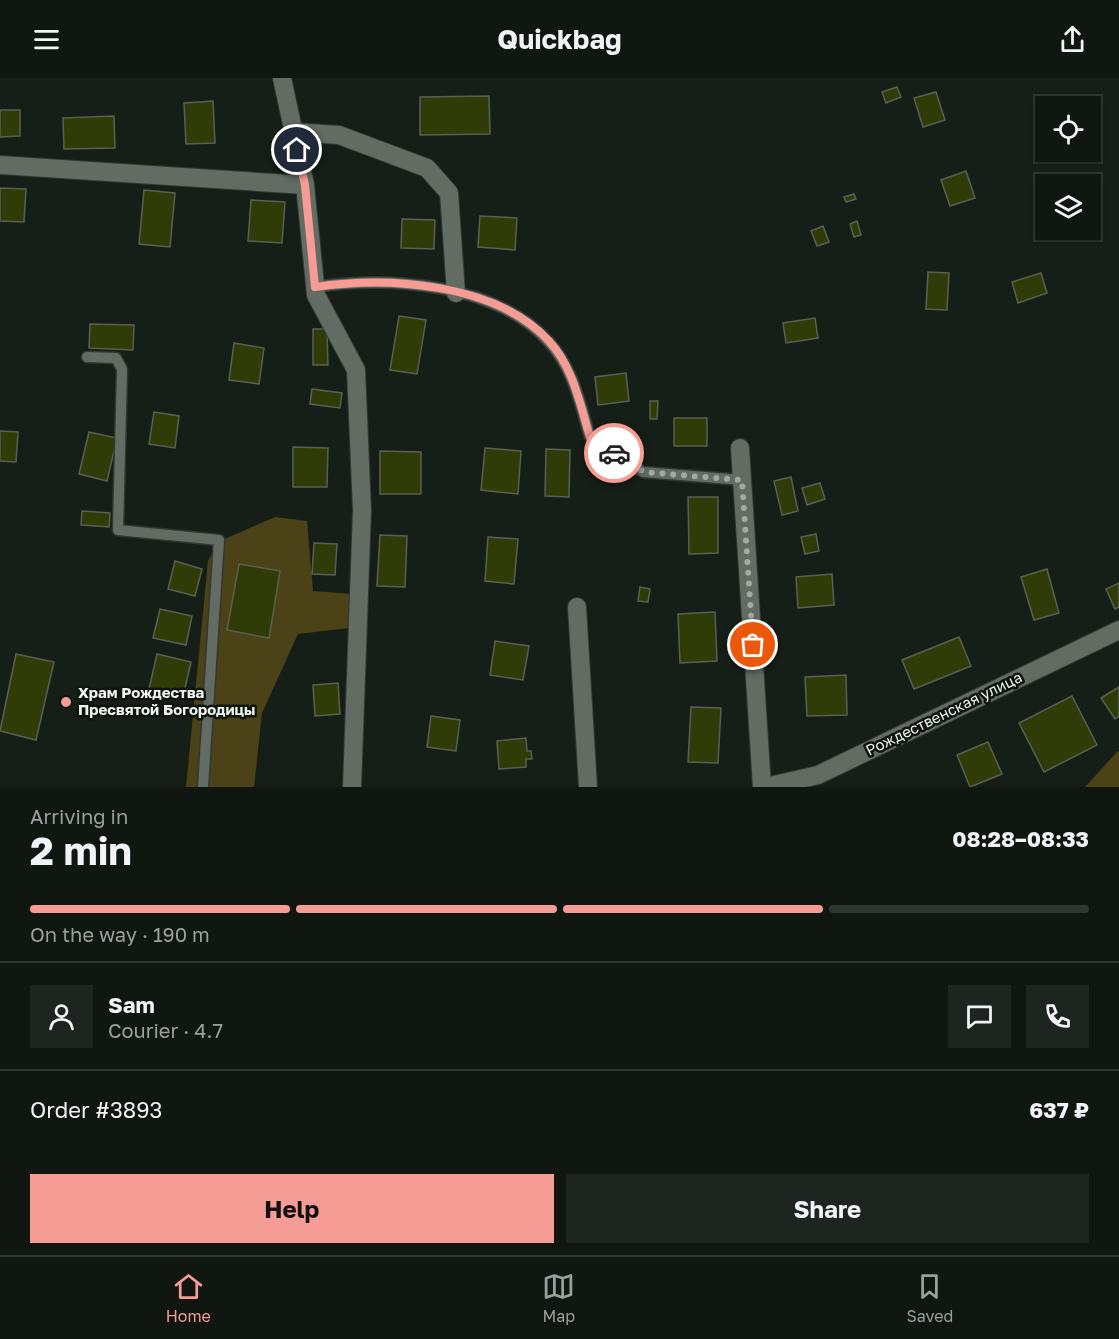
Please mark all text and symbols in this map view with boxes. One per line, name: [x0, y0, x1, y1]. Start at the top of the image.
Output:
icon: menu: [30, 23, 63, 56]
text: Quickbag: [497, 23, 622, 55]
icon: share: [1056, 23, 1089, 56]
map controls: [1035, 96, 1101, 240]
button: locate: [1035, 96, 1101, 162]
pin: [271, 124, 322, 175]
icon: home: [280, 133, 313, 166]
button: layers: [1035, 174, 1101, 240]
courier: [584, 423, 644, 483]
icon: car: [598, 437, 631, 470]
pin: [727, 619, 778, 670]
icon: bag: [736, 628, 769, 661]
street label: Рождественская улица: [863, 667, 1025, 759]
place label: Храм Рождества Пресвятой Богородицы: [78, 683, 255, 718]
marker: Храм Рождества Пресвятой Богородицы: [59, 695, 73, 709]
text: Arriving in: [30, 804, 128, 828]
text: 08:28–08:33: [952, 825, 1089, 852]
text: 2 min: [30, 827, 132, 874]
text: On the way · 190 m: [30, 922, 210, 946]
button: person: [30, 985, 93, 1048]
button: chat: [948, 985, 1011, 1048]
button: phone: [1026, 985, 1089, 1048]
text: Sam: [108, 991, 155, 1018]
text: Courier · 4.7: [108, 1018, 223, 1042]
text: Order #3893: [30, 1096, 162, 1123]
text: 637 ₽: [1029, 1096, 1089, 1123]
button: Help: [30, 1174, 554, 1243]
button: Share: [566, 1174, 1089, 1243]
tab: Home: [166, 1270, 211, 1326]
tab: Map: [542, 1270, 575, 1326]
tab: Saved: [907, 1270, 953, 1326]

